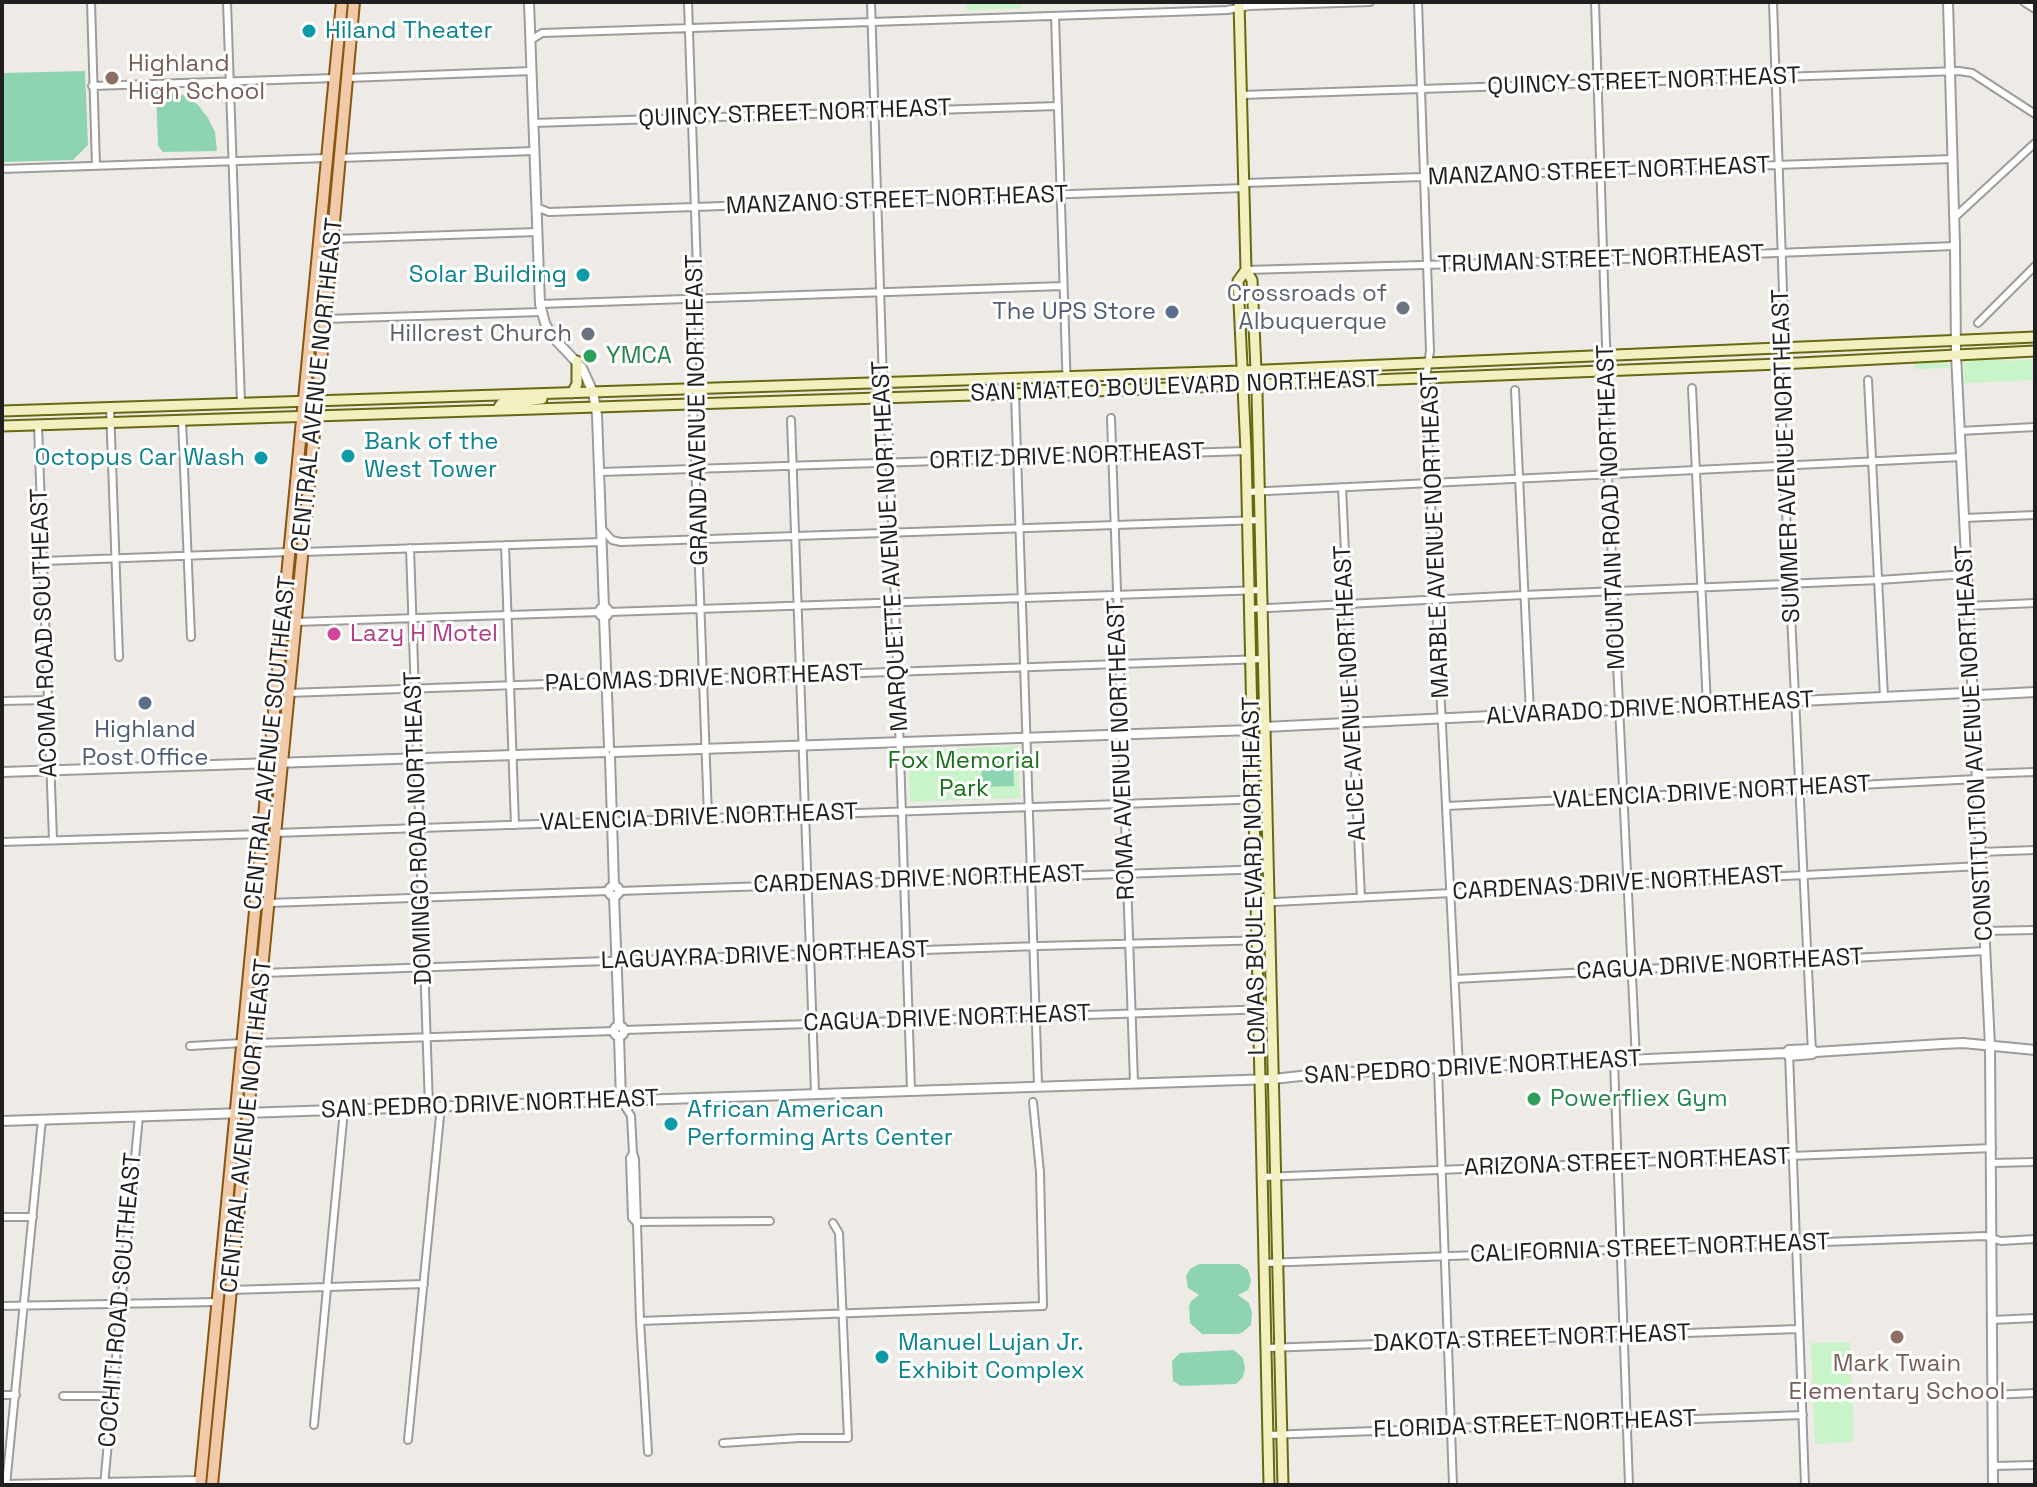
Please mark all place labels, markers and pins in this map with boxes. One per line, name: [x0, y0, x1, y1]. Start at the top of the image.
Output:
place label: Hiland Theater: [325, 17, 493, 45]
marker: Hiland Theater: [300, 22, 318, 40]
place label: Highland High School: [128, 50, 265, 106]
marker: Highland High School: [103, 69, 121, 87]
place label: Solar Building: [409, 261, 567, 289]
marker: Solar Building: [574, 266, 592, 284]
place label: Crossroads of Albuquerque: [1227, 280, 1387, 336]
place label: The UPS Store: [993, 298, 1156, 326]
marker: Crossroads of Albuquerque: [1394, 299, 1412, 317]
marker: The UPS Store: [1163, 303, 1181, 321]
place label: Hillcrest Church: [390, 320, 572, 348]
marker: Hillcrest Church: [579, 325, 597, 343]
place label: YMCA: [606, 342, 672, 370]
marker: YMCA: [581, 347, 599, 365]
place label: Bank of the West Tower: [364, 428, 499, 484]
place label: Octopus Car Wash: [34, 444, 245, 472]
marker: Bank of the West Tower: [339, 447, 357, 465]
marker: Octopus Car Wash: [252, 449, 270, 467]
place label: Lazy H Motel: [350, 620, 498, 648]
marker: Lazy H Motel: [325, 625, 343, 643]
marker: Highland Post Office: [136, 694, 154, 712]
place label: Highland Post Office: [82, 716, 208, 772]
place label: Powerfliex Gym: [1550, 1085, 1728, 1113]
marker: Powerfliex Gym: [1525, 1090, 1543, 1108]
place label: African American Performing Arts Center: [687, 1096, 953, 1152]
marker: African American Performing Arts Center: [662, 1115, 680, 1133]
marker: Mark Twain Elementary School: [1888, 1328, 1906, 1346]
place label: Manuel Lujan Jr. Exhibit Complex: [898, 1329, 1085, 1385]
marker: Manuel Lujan Jr. Exhibit Complex: [873, 1348, 891, 1366]
place label: Mark Twain Elementary School: [1789, 1350, 2005, 1406]

